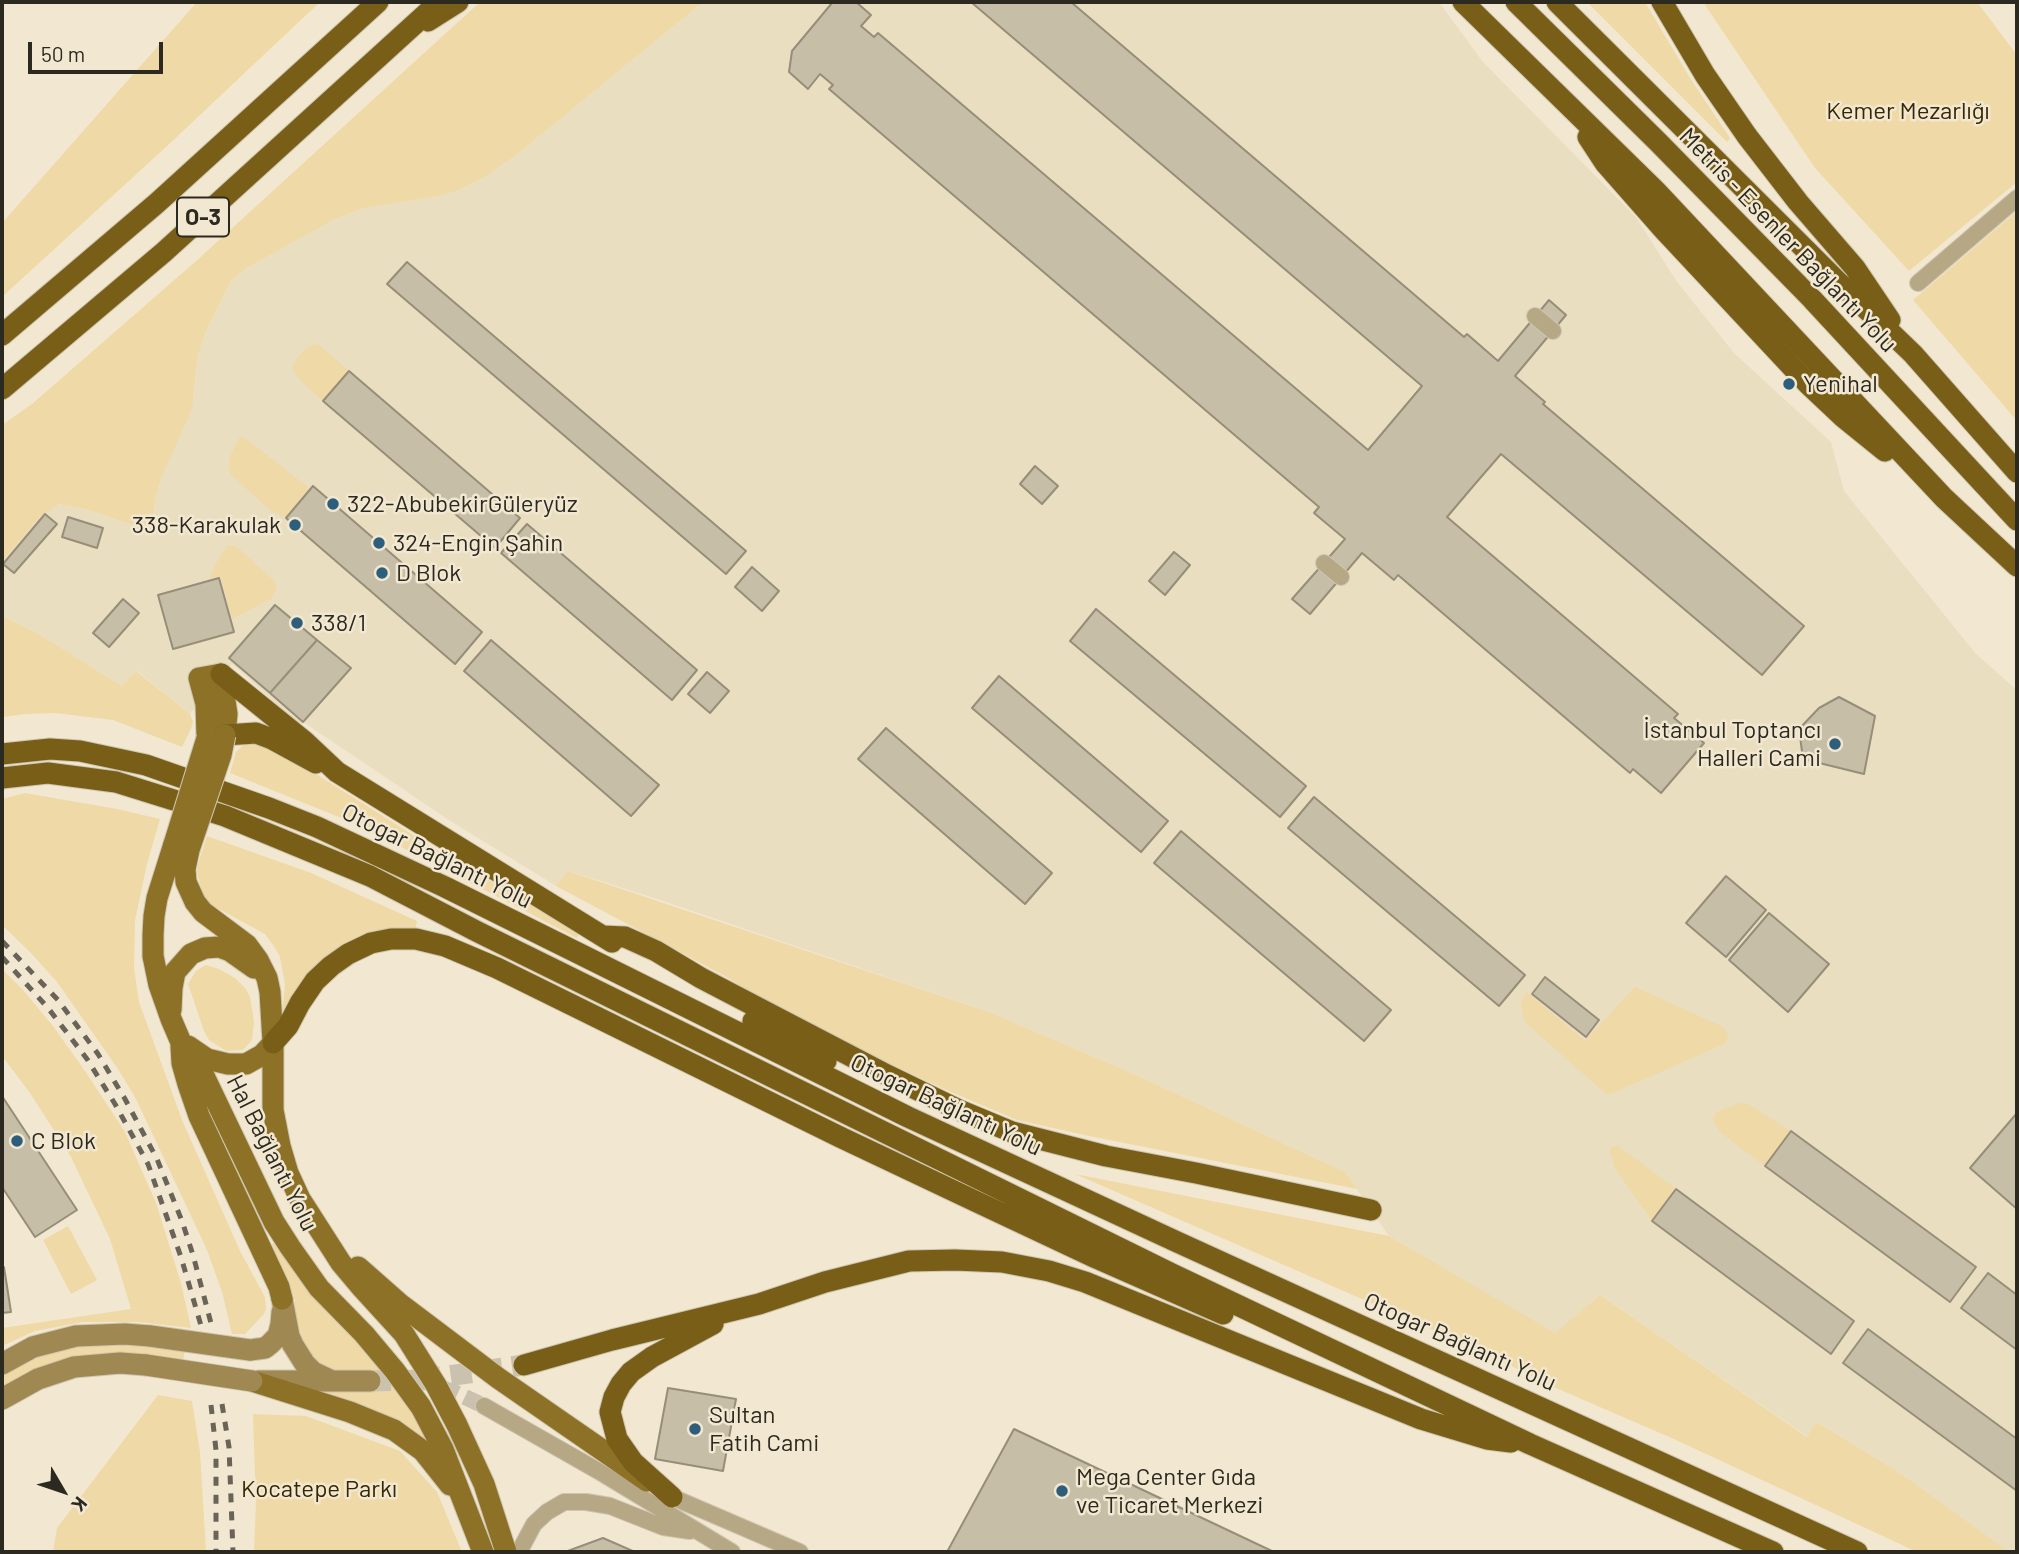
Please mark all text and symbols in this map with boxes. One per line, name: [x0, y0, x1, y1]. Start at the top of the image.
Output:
scale bar: [32, 28, 166, 72]
text: 50 m: [41, 41, 85, 66]
park label: Kemer Mezarlığı: [1826, 97, 1990, 125]
street label: Metris - Esenler Bağlantı Yolu: [1673, 122, 1903, 358]
road number: O-3: [177, 198, 229, 236]
place label: Yenihal: [1803, 370, 1878, 398]
marker: Yenihal: [1781, 376, 1797, 392]
place label: 322-AbubekirGüleryüz: [347, 490, 578, 518]
marker: 322-AbubekirGüleryüz: [325, 496, 341, 512]
place label: 338-Karakulak: [132, 511, 281, 539]
marker: 338-Karakulak: [287, 517, 303, 533]
place label: 324-Engin Şahin: [393, 529, 563, 557]
marker: 324-Engin Şahin: [371, 535, 387, 551]
place label: D Blok: [396, 559, 461, 587]
marker: D Blok: [374, 565, 390, 581]
place label: 338/1: [311, 609, 366, 637]
marker: 338/1: [289, 615, 305, 631]
place label: İstanbul Toptancı Halleri Cami: [1643, 716, 1821, 772]
marker: İstanbul Toptancı Halleri Cami: [1827, 736, 1843, 752]
street label: Otogar Bağlantı Yolu: [337, 797, 537, 915]
street label: Otogar Bağlantı Yolu: [846, 1048, 1046, 1162]
street label: Hal Bağlantı Yolu: [220, 1070, 324, 1236]
place label: C Blok: [31, 1127, 96, 1155]
marker: C Blok: [9, 1133, 25, 1149]
street label: Otogar Bağlantı Yolu: [1359, 1287, 1561, 1397]
place label: Sultan Fatih Cami: [709, 1401, 819, 1457]
marker: Sultan Fatih Cami: [687, 1421, 703, 1437]
north arrow: [28, 1456, 98, 1526]
place label: Mega Center Gıda ve Ticaret Merkezi: [1076, 1463, 1263, 1519]
park label: Kocatepe Parkı: [241, 1475, 397, 1503]
marker: Mega Center Gıda ve Ticaret Merkezi: [1054, 1483, 1070, 1499]
text: K: [67, 1493, 92, 1516]

